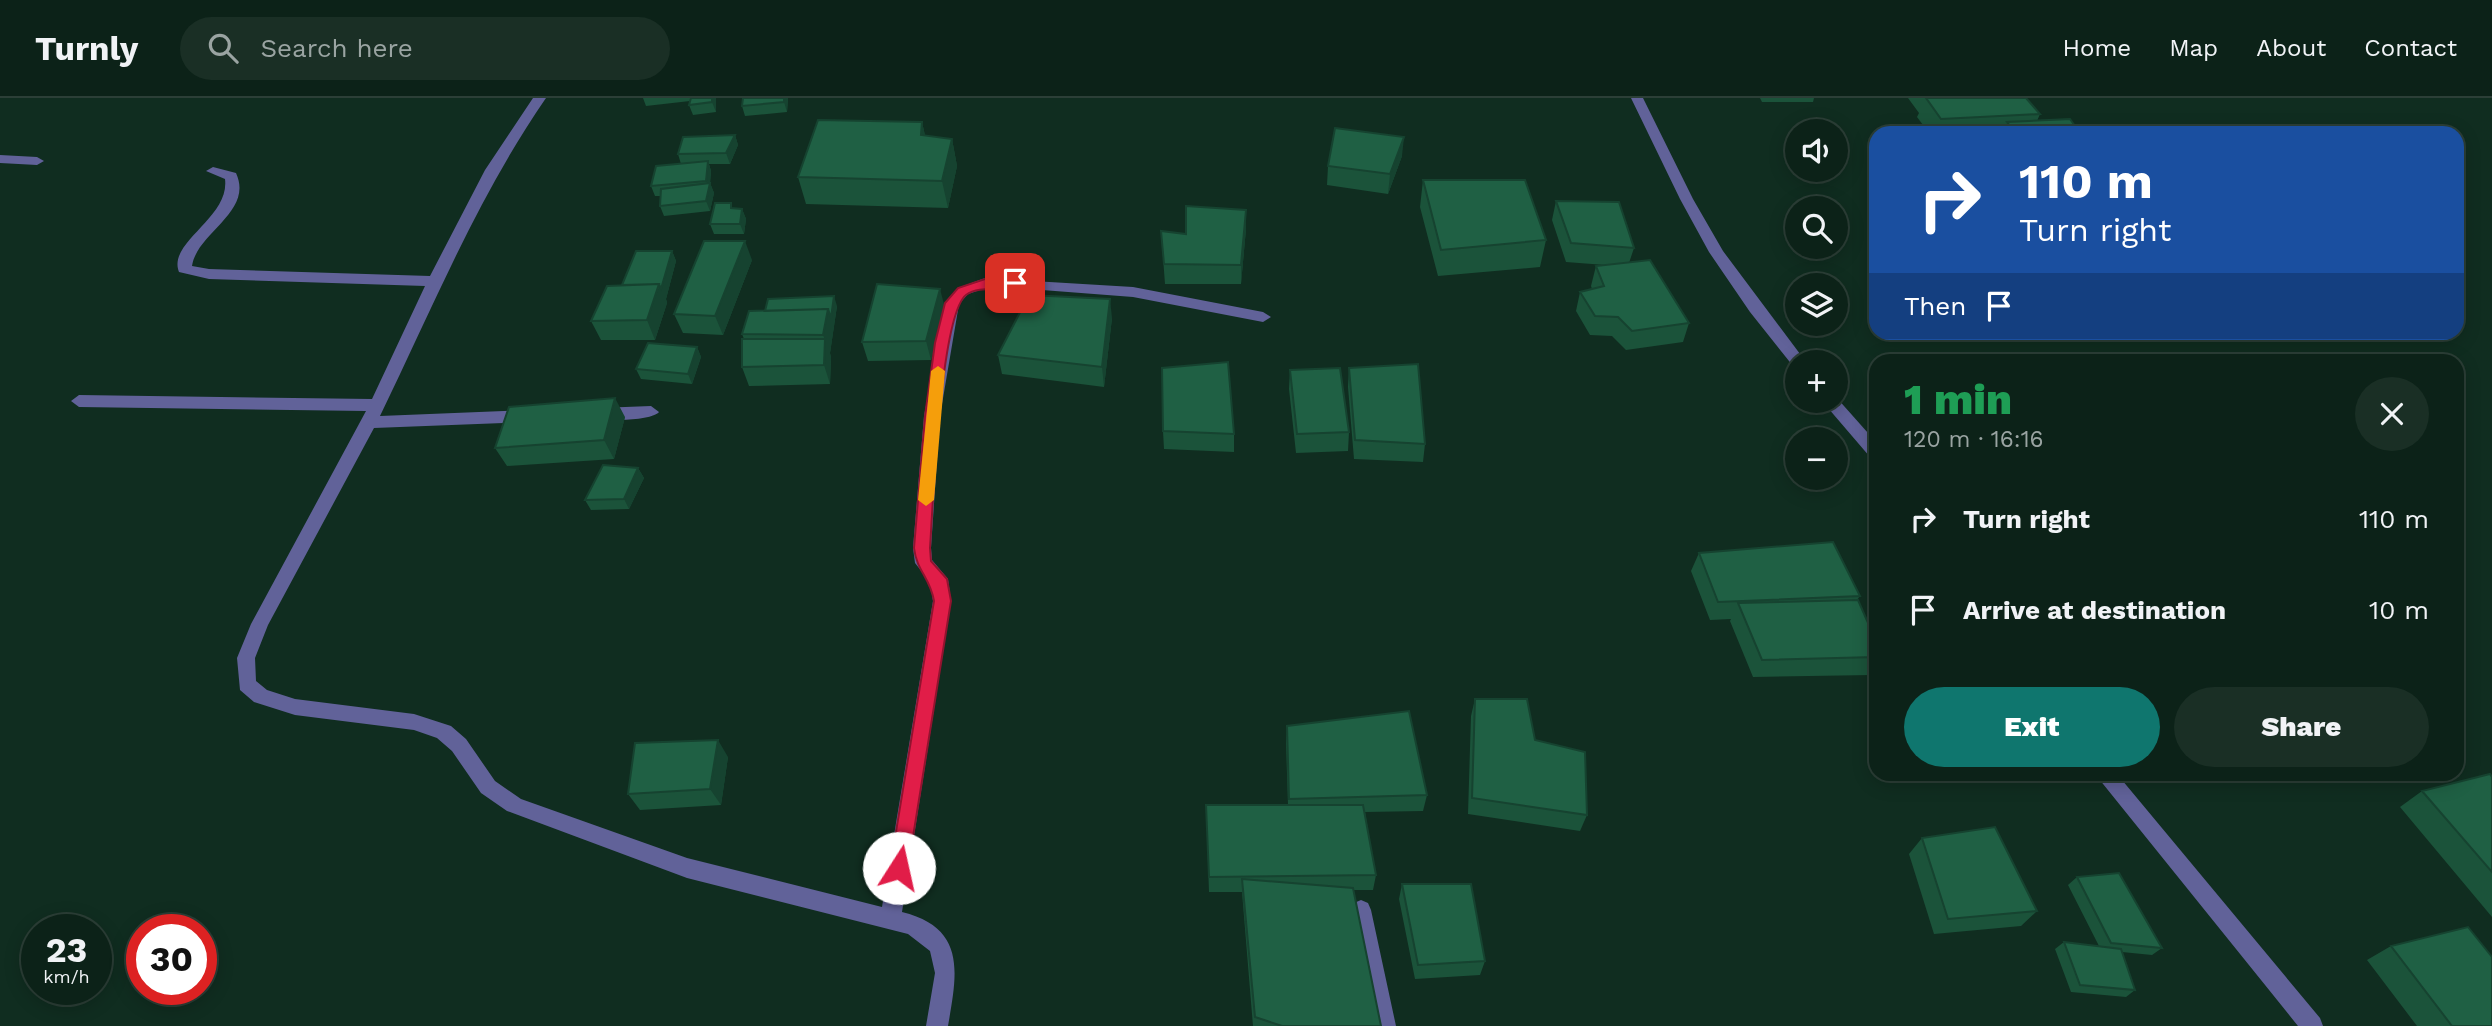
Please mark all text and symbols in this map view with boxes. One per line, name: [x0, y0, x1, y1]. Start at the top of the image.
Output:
search box: [180, 17, 670, 80]
text: Turnly: [35, 29, 138, 68]
icon: search: [204, 29, 242, 67]
text: Search here: [260, 33, 413, 63]
text: Home: [2063, 34, 2131, 62]
text: Map: [2169, 34, 2218, 62]
text: About: [2256, 34, 2326, 62]
text: Contact: [2364, 34, 2457, 62]
map controls: [1785, 119, 1848, 490]
button: sound: [1785, 119, 1848, 182]
text: 110 m: [2019, 152, 2153, 210]
icon: right: [1904, 154, 1995, 245]
button: search: [1785, 196, 1848, 259]
text: Turn right: [2019, 211, 2171, 249]
pin: [985, 253, 1045, 313]
icon: arrive: [996, 264, 1034, 302]
button: layers: [1785, 273, 1848, 336]
icon: arrive: [1980, 287, 2018, 325]
text: Then: [1904, 291, 1966, 321]
button: +: [1785, 350, 1848, 413]
text: 1 min: [1904, 375, 2012, 424]
button: close: [2355, 377, 2429, 451]
text: 120 m · 16:16: [1904, 426, 2044, 453]
button: −: [1785, 427, 1848, 490]
icon: right: [1904, 500, 1942, 538]
text: Turn right: [1963, 504, 2090, 534]
text: 110 m: [2359, 504, 2429, 534]
icon: arrive: [1904, 591, 1942, 629]
text: Arrive at destination: [1963, 595, 2226, 625]
text: 10 m: [2369, 595, 2429, 625]
button: Exit: [1904, 687, 2160, 767]
button: Share: [2174, 687, 2429, 767]
position arrow: [862, 831, 936, 905]
speed limit sign: 30: [126, 914, 217, 1005]
text: 23: [46, 929, 87, 971]
text: km/h: [43, 966, 90, 987]

